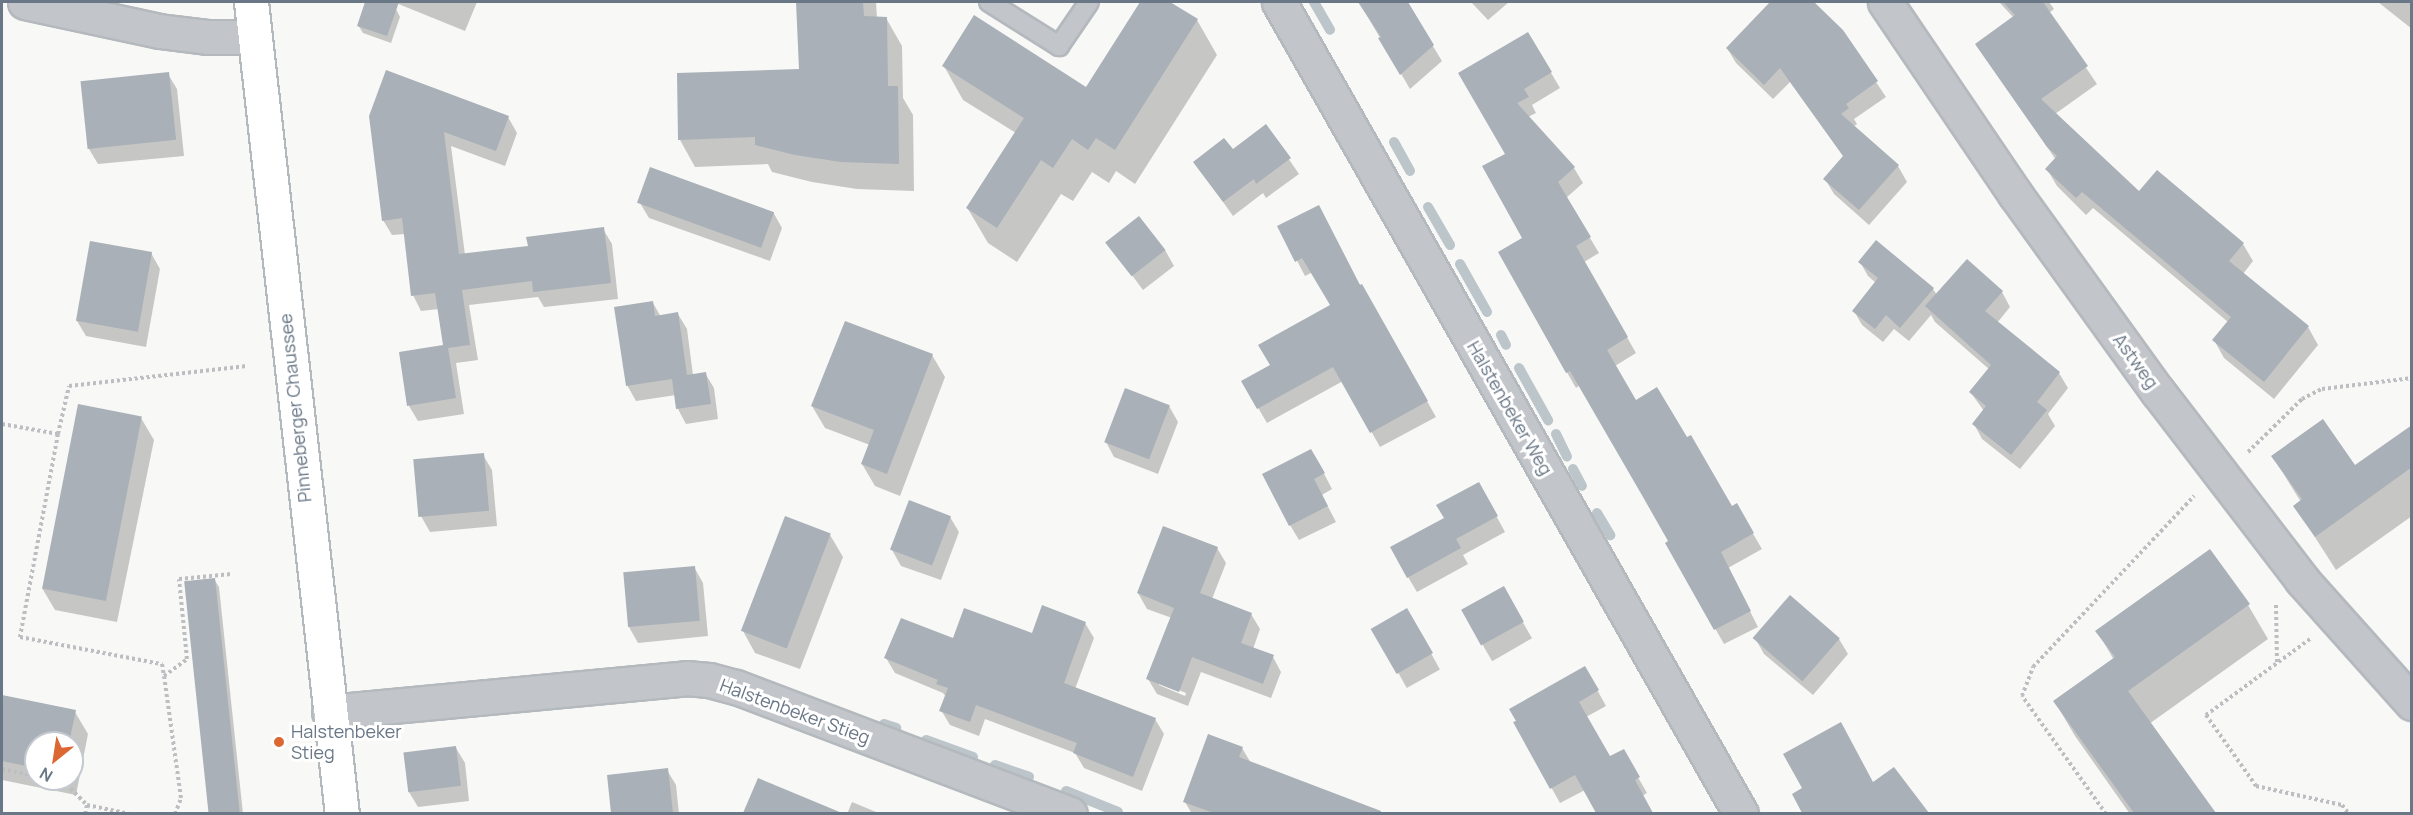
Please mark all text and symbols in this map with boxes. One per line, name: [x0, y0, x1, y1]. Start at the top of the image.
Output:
street label: Pinneberger Chaussee: [274, 313, 316, 503]
street label: Astweg: [2109, 329, 2163, 393]
street label: Halstenbeker Weg: [1463, 337, 1557, 479]
street label: Halstenbeker Stieg: [717, 674, 873, 748]
place label: Halstenbeker Stieg: [291, 721, 402, 764]
north arrow: [24, 731, 84, 791]
marker: Halstenbeker Stieg: [272, 735, 286, 749]
text: N: [36, 762, 56, 787]

